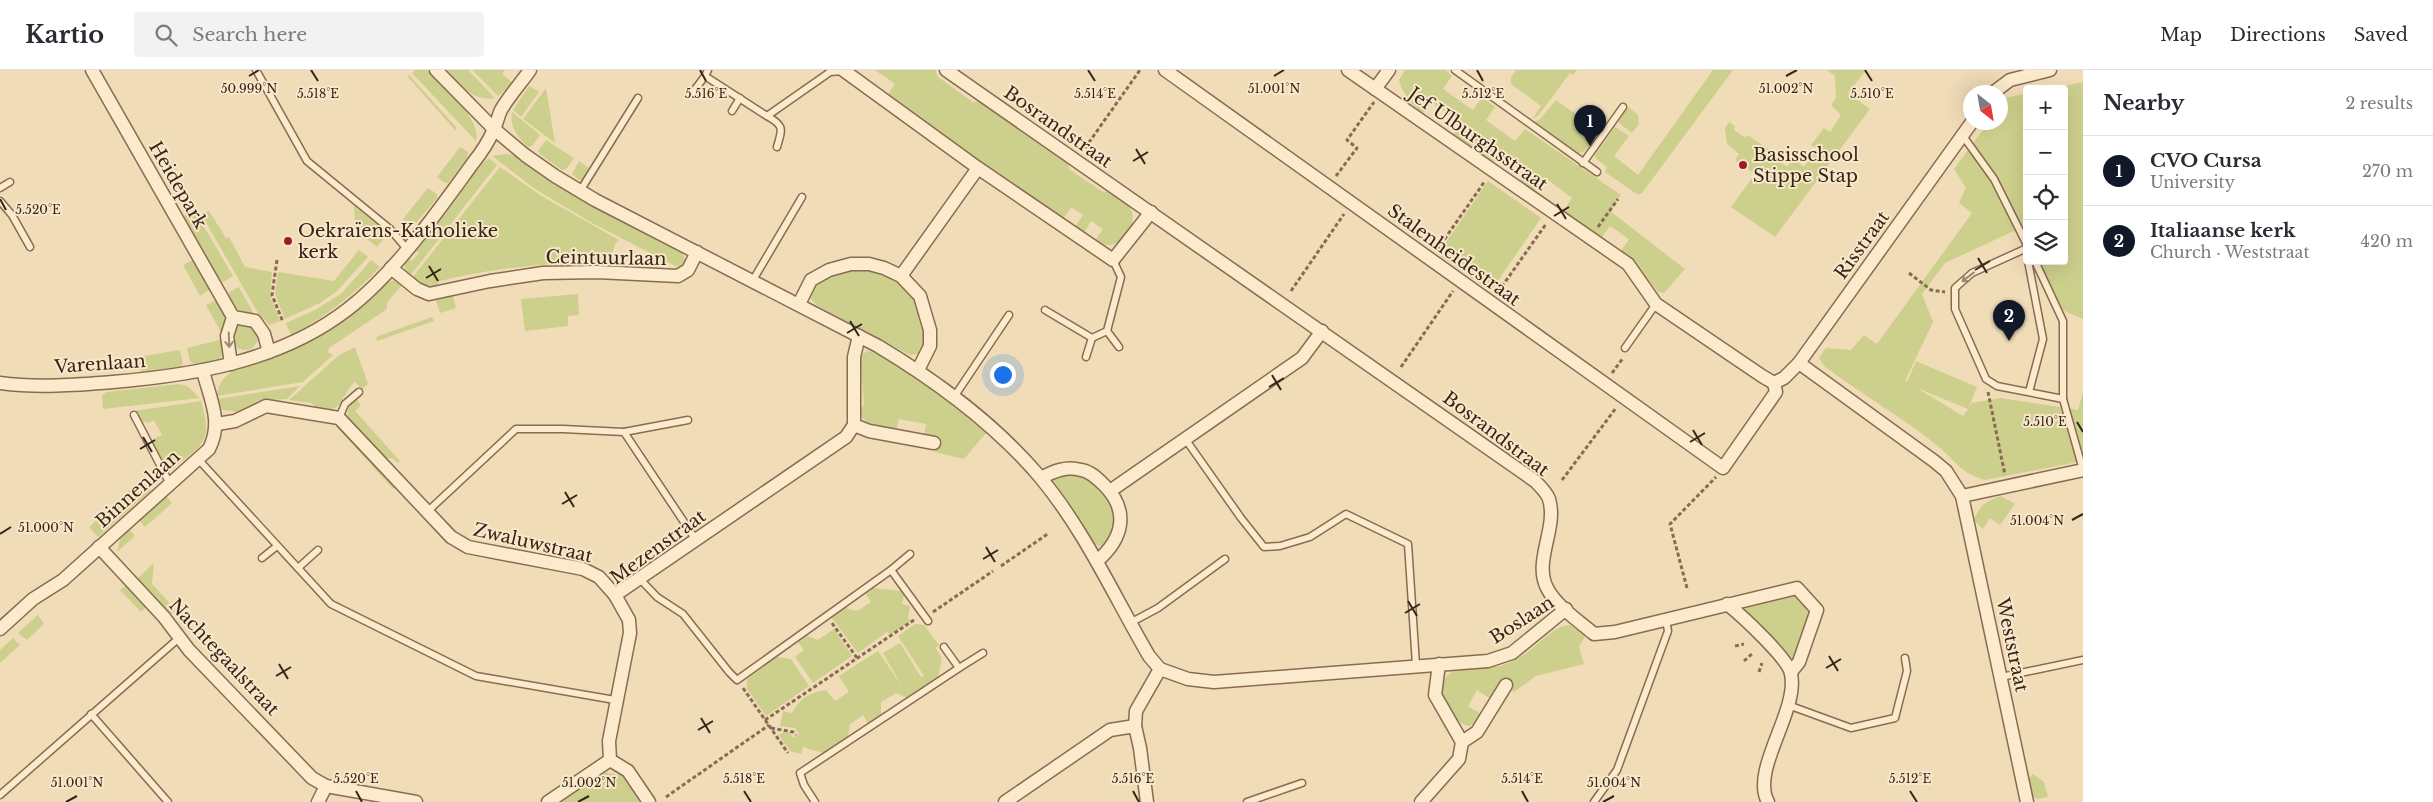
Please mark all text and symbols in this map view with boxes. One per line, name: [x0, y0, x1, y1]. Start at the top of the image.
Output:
search box: [134, 12, 484, 57]
text: Kartio: [25, 20, 104, 49]
icon: search: [152, 21, 180, 49]
text: Search here: [192, 23, 307, 46]
text: Map: [2160, 24, 2202, 46]
text: Directions: [2230, 24, 2326, 46]
text: Saved: [2354, 24, 2408, 46]
text: 50.999°N: [221, 81, 277, 96]
text: 51.001°N: [1248, 81, 1300, 96]
text: 51.002°N: [1759, 81, 1813, 96]
street label: Bosrandstraat: [1000, 82, 1117, 173]
street label: Jef Ulburghsstraat: [1402, 82, 1552, 195]
north arrow: [1963, 85, 2008, 130]
map controls: [2023, 85, 2068, 265]
button: +: [2023, 85, 2068, 130]
text: 5.518°E: [297, 86, 339, 101]
text: 5.516°E: [685, 86, 728, 101]
text: 5.514°E: [1074, 86, 1116, 101]
text: 5.512°E: [1462, 86, 1504, 101]
text: 5.510°E: [1850, 86, 1894, 101]
text: Nearby: [2103, 90, 2184, 116]
text: 2 results: [2345, 93, 2413, 113]
pin: 1: [1574, 105, 1606, 146]
button: −: [2023, 130, 2068, 175]
street label: Heidepark: [144, 138, 212, 232]
place label: Basisschool Stippe Stap: [1753, 144, 1859, 187]
text: CVO Cursa: [2150, 149, 2262, 172]
marker: Basisschool Stippe Stap: [1737, 159, 1749, 171]
text: 1: [2116, 161, 2122, 181]
text: 270 m: [2362, 161, 2413, 181]
text: University: [2150, 172, 2235, 192]
button: locate: [2023, 175, 2068, 220]
street label: Stalenheidestraat: [1383, 200, 1525, 311]
text: 5.520°E: [15, 202, 61, 217]
street label: Risstraat: [1830, 207, 1894, 283]
text: Italiaanse kerk: [2150, 219, 2296, 242]
place label: Oekraïens-Katholieke kerk: [298, 220, 498, 263]
button: layers: [2023, 220, 2068, 265]
text: 2: [2114, 231, 2124, 251]
text: 420 m: [2361, 231, 2413, 251]
marker: Oekraïens-Katholieke kerk: [282, 235, 294, 247]
text: Church · Weststraat: [2150, 242, 2310, 262]
street label: Ceintuurlaan: [545, 246, 667, 270]
one-way arrow: [1962, 272, 1975, 283]
pin: 2: [1993, 300, 2025, 341]
one-way arrow: [224, 332, 234, 348]
street label: Varenlaan: [53, 350, 146, 378]
your location: [990, 362, 1016, 388]
street label: Bosrandstraat: [1439, 387, 1554, 481]
text: 5.510°E: [2023, 414, 2067, 429]
street label: Binnenlaan: [91, 445, 185, 533]
street label: Mezenstraat: [606, 505, 710, 589]
text: 51.004°N: [2010, 513, 2064, 528]
street label: Zwaluwstraat: [471, 519, 595, 567]
text: 51.000°N: [18, 520, 74, 535]
street label: Boslaan: [1486, 591, 1558, 649]
street label: Nachtegaalstraat: [164, 594, 284, 720]
street label: Weststraat: [1991, 595, 2033, 694]
text: 5.520°E: [333, 771, 379, 786]
text: 5.518°E: [723, 771, 765, 786]
text: 5.516°E: [1112, 771, 1155, 786]
text: 5.514°E: [1501, 771, 1543, 786]
text: 5.512°E: [1889, 771, 1931, 786]
text: 51.001°N: [51, 775, 103, 790]
text: 51.002°N: [562, 775, 616, 790]
text: 51.004°N: [1587, 775, 1641, 790]

